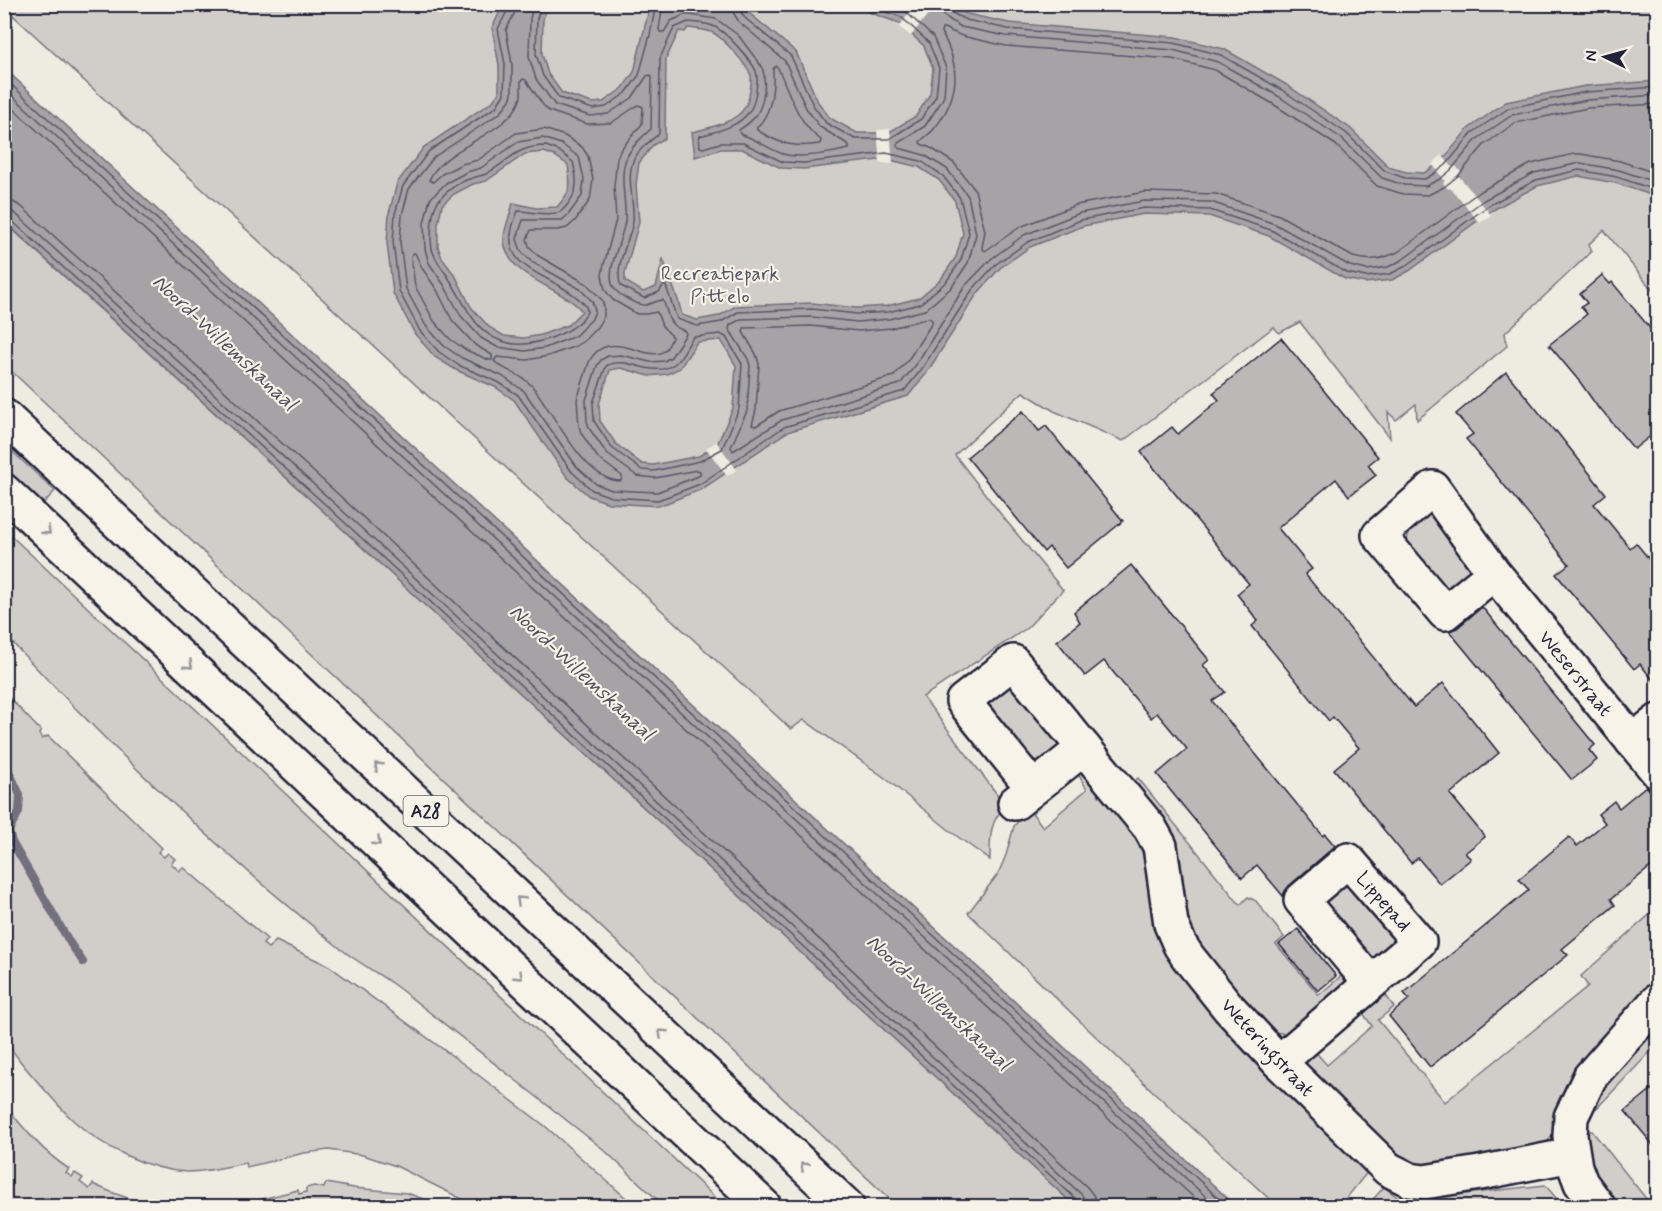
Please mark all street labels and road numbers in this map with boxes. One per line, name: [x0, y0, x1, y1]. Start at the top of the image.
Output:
street label: Weserstraat: [1532, 625, 1618, 723]
road number: A28: [404, 796, 448, 826]
street label: Lippepad: [1349, 866, 1417, 938]
street label: Weteringstraat: [1213, 993, 1320, 1105]

